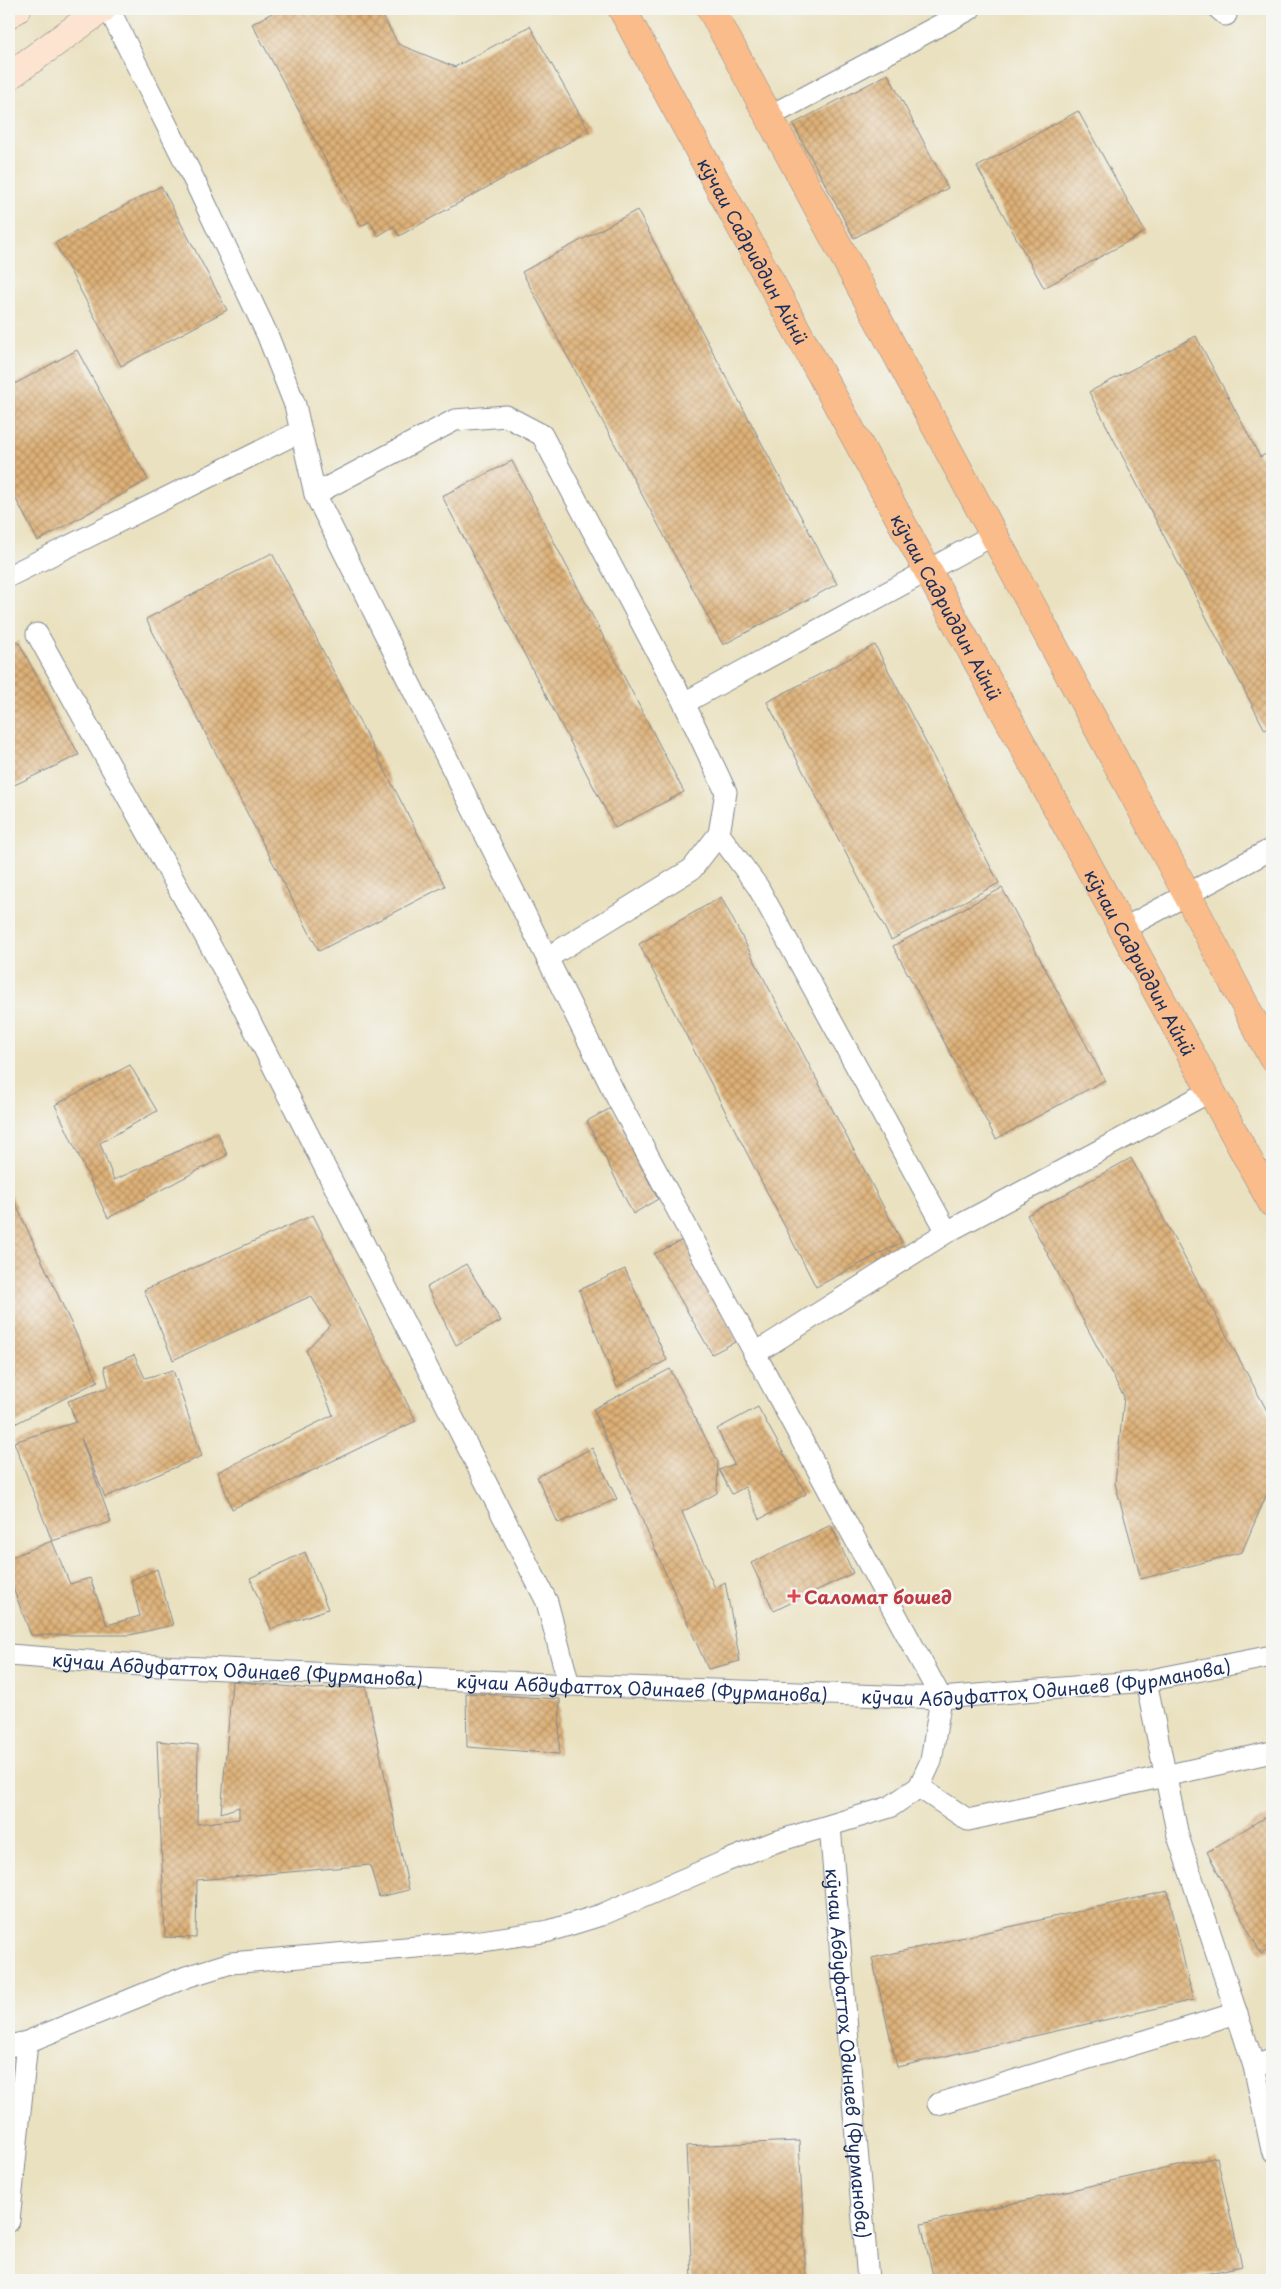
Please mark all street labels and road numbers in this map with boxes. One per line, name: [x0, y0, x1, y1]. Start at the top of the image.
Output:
street label: кӯчаи Садриддин Айнӣ: [692, 152, 815, 349]
street label: кӯчаи Садриддин Айнӣ: [885, 508, 1009, 705]
street label: кӯчаи Садриддин Айнӣ: [1079, 864, 1203, 1060]
street label: кӯчаи Абдуфаттоҳ Одинаев (Фурманова): [51, 1645, 424, 1692]
street label: кӯчаи Абдуфаттоҳ Одинаев (Фурманова): [861, 1651, 1233, 1712]
street label: кӯчаи Абдуфаттоҳ Одинаев (Фурманова): [456, 1666, 828, 1708]
street label: кӯчаи Абдуфаттоҳ Одинаев (Фурманова): [820, 1867, 878, 2240]

